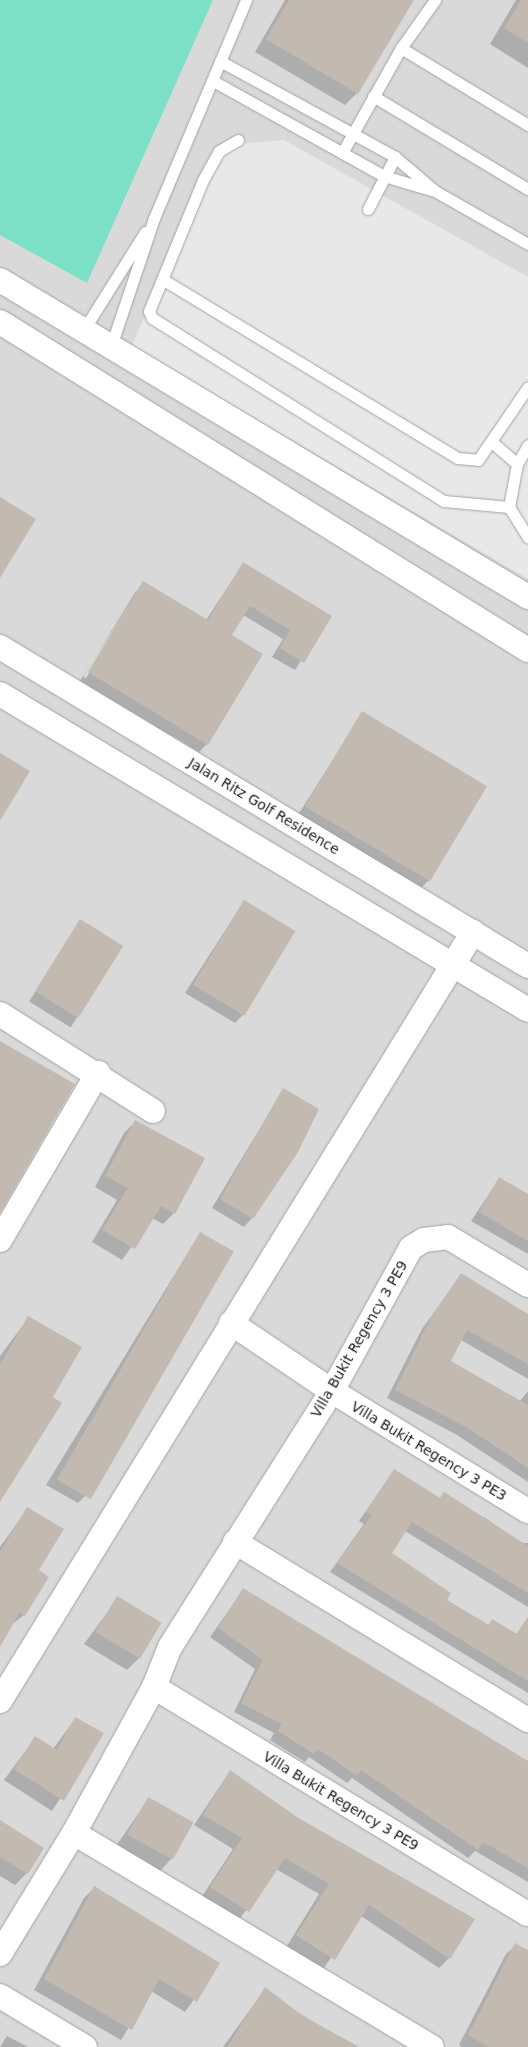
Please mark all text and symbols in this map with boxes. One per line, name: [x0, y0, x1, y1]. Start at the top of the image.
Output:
street label: Jalan Ritz Golf Residence: [185, 754, 343, 858]
street label: Villa Bukit Regency 3 PE9: [307, 1258, 411, 1420]
street label: Villa Bukit Regency 3 PE3: [348, 1398, 510, 1504]
street label: Villa Bukit Regency 3 PE9: [260, 1748, 422, 1854]

